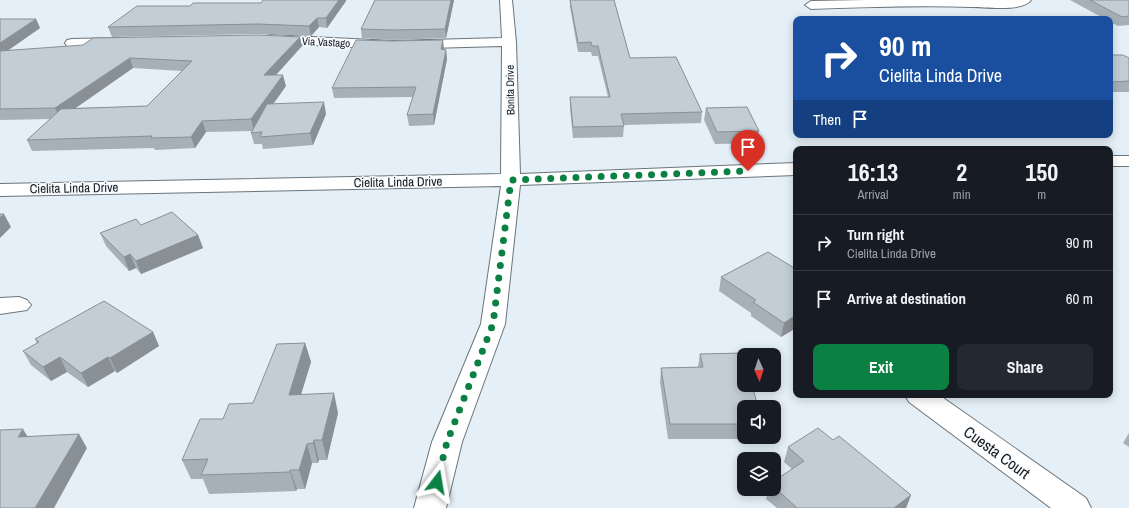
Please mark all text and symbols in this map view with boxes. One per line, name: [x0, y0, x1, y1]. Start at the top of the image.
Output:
text: 90 m: [879, 27, 931, 65]
icon: right: [813, 32, 865, 84]
street label: Via Vastago: [301, 34, 351, 50]
text: Cielita Linda Drive: [879, 63, 1002, 88]
street label: Bonita Drive: [503, 65, 517, 115]
icon: arrive: [849, 108, 871, 130]
text: Then: [813, 109, 841, 130]
pin: [731, 130, 765, 171]
icon: arrive: [737, 136, 759, 158]
text: 16:13: [848, 156, 898, 188]
text: 2: [956, 156, 967, 188]
text: 150: [1025, 156, 1058, 188]
street label: Cielita Linda Drive: [353, 173, 443, 191]
street label: Cielita Linda Drive: [29, 179, 119, 197]
text: Arrival: [858, 186, 888, 203]
text: min: [953, 186, 971, 203]
text: m: [1037, 186, 1046, 203]
text: Turn right: [847, 224, 904, 245]
icon: right: [813, 232, 835, 254]
text: 90 m: [1066, 232, 1093, 253]
text: Cielita Linda Drive: [847, 245, 936, 262]
icon: arrive: [813, 288, 835, 310]
text: Arrive at destination: [847, 288, 966, 309]
text: 60 m: [1066, 288, 1093, 309]
button: Exit: [813, 344, 949, 390]
button: Share: [957, 344, 1093, 390]
north arrow: [737, 348, 781, 392]
map controls: [737, 348, 781, 496]
button: sound: [737, 400, 781, 444]
street label: Cuesta Court: [959, 420, 1035, 484]
button: layers: [737, 452, 781, 496]
position arrow: [416, 461, 458, 503]

